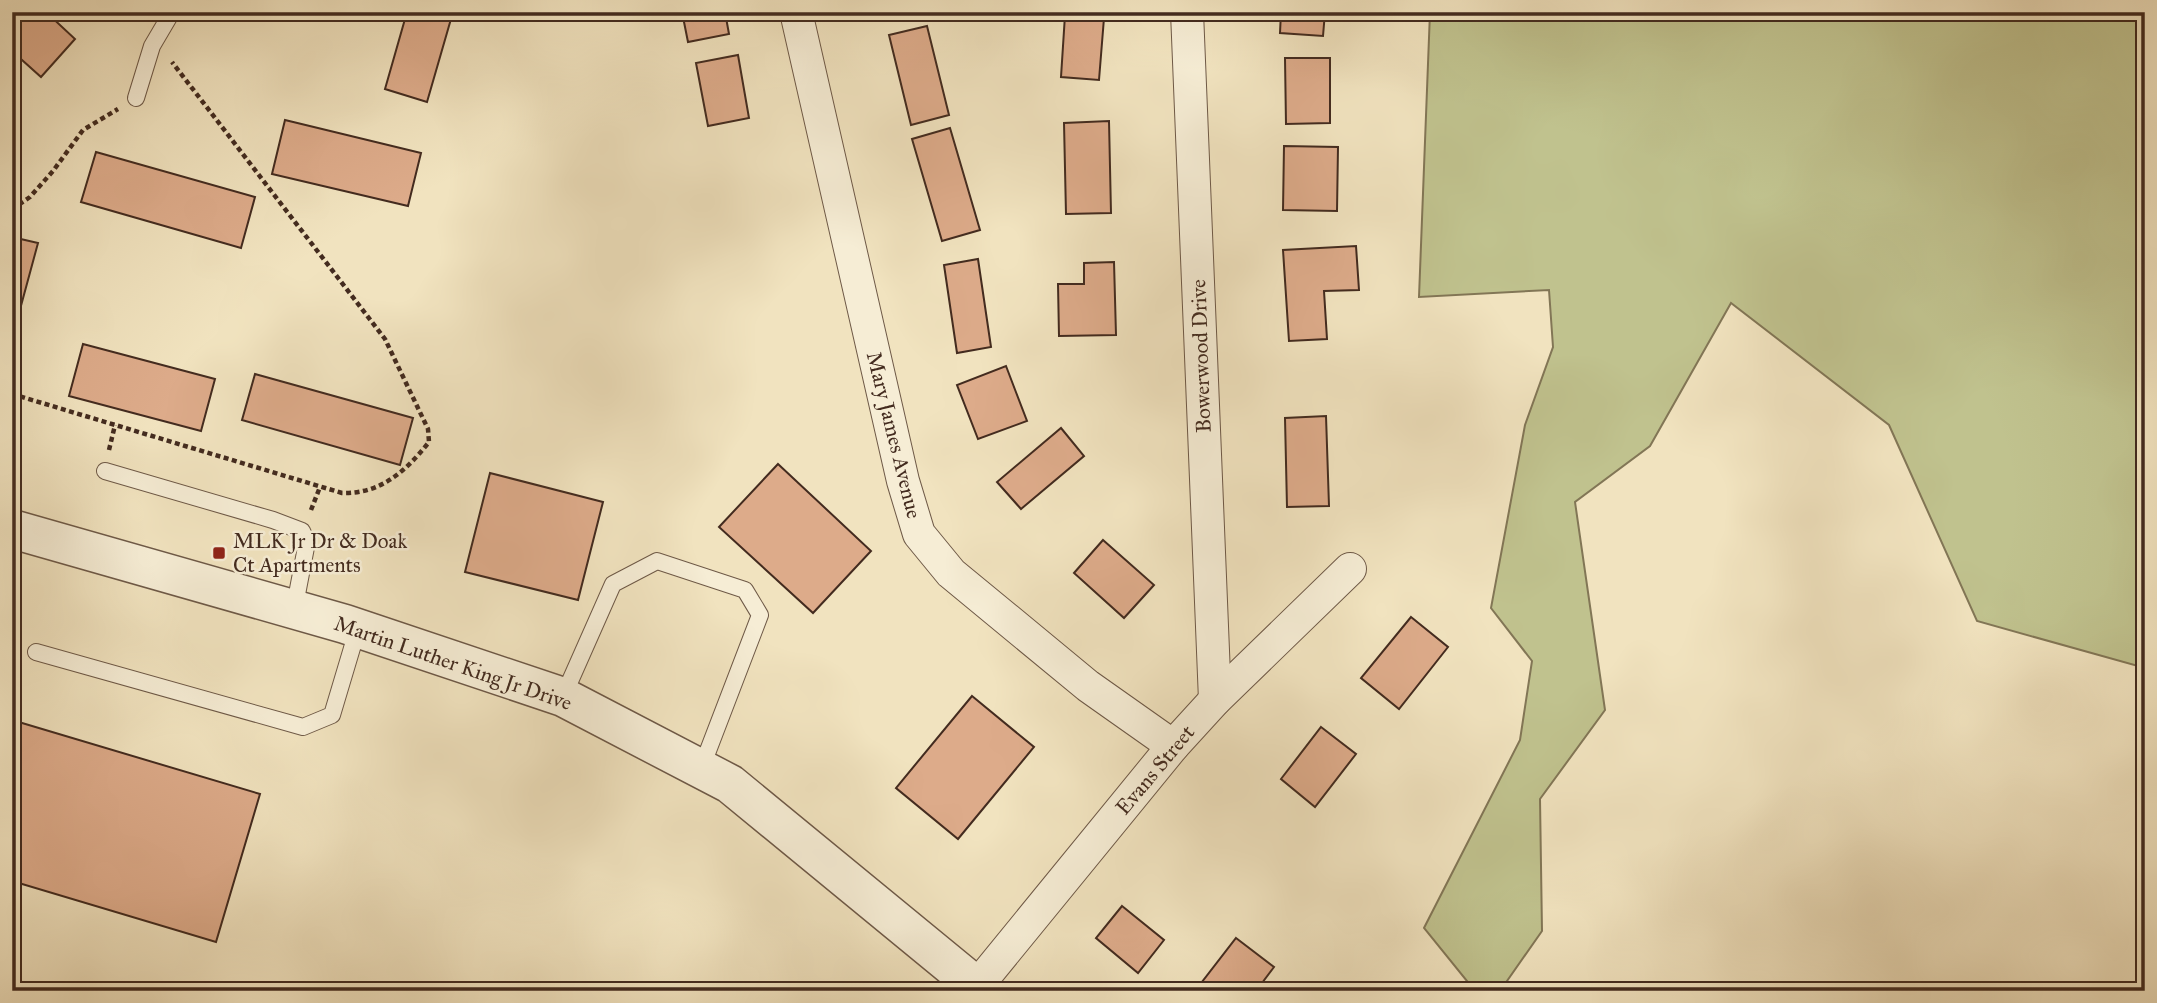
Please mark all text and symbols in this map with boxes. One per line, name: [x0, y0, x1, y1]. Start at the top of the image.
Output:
street label: Bowerwood Drive: [1185, 279, 1217, 433]
street label: Mary James Avenue: [861, 349, 927, 521]
place label: MLK Jr Dr & Doak Ct Apartments: [233, 528, 407, 578]
marker: MLK Jr Dr & Doak Ct Apartments: [211, 545, 227, 561]
street label: Martin Luther King Jr Drive: [331, 610, 575, 716]
street label: Evans Street: [1110, 719, 1200, 820]

